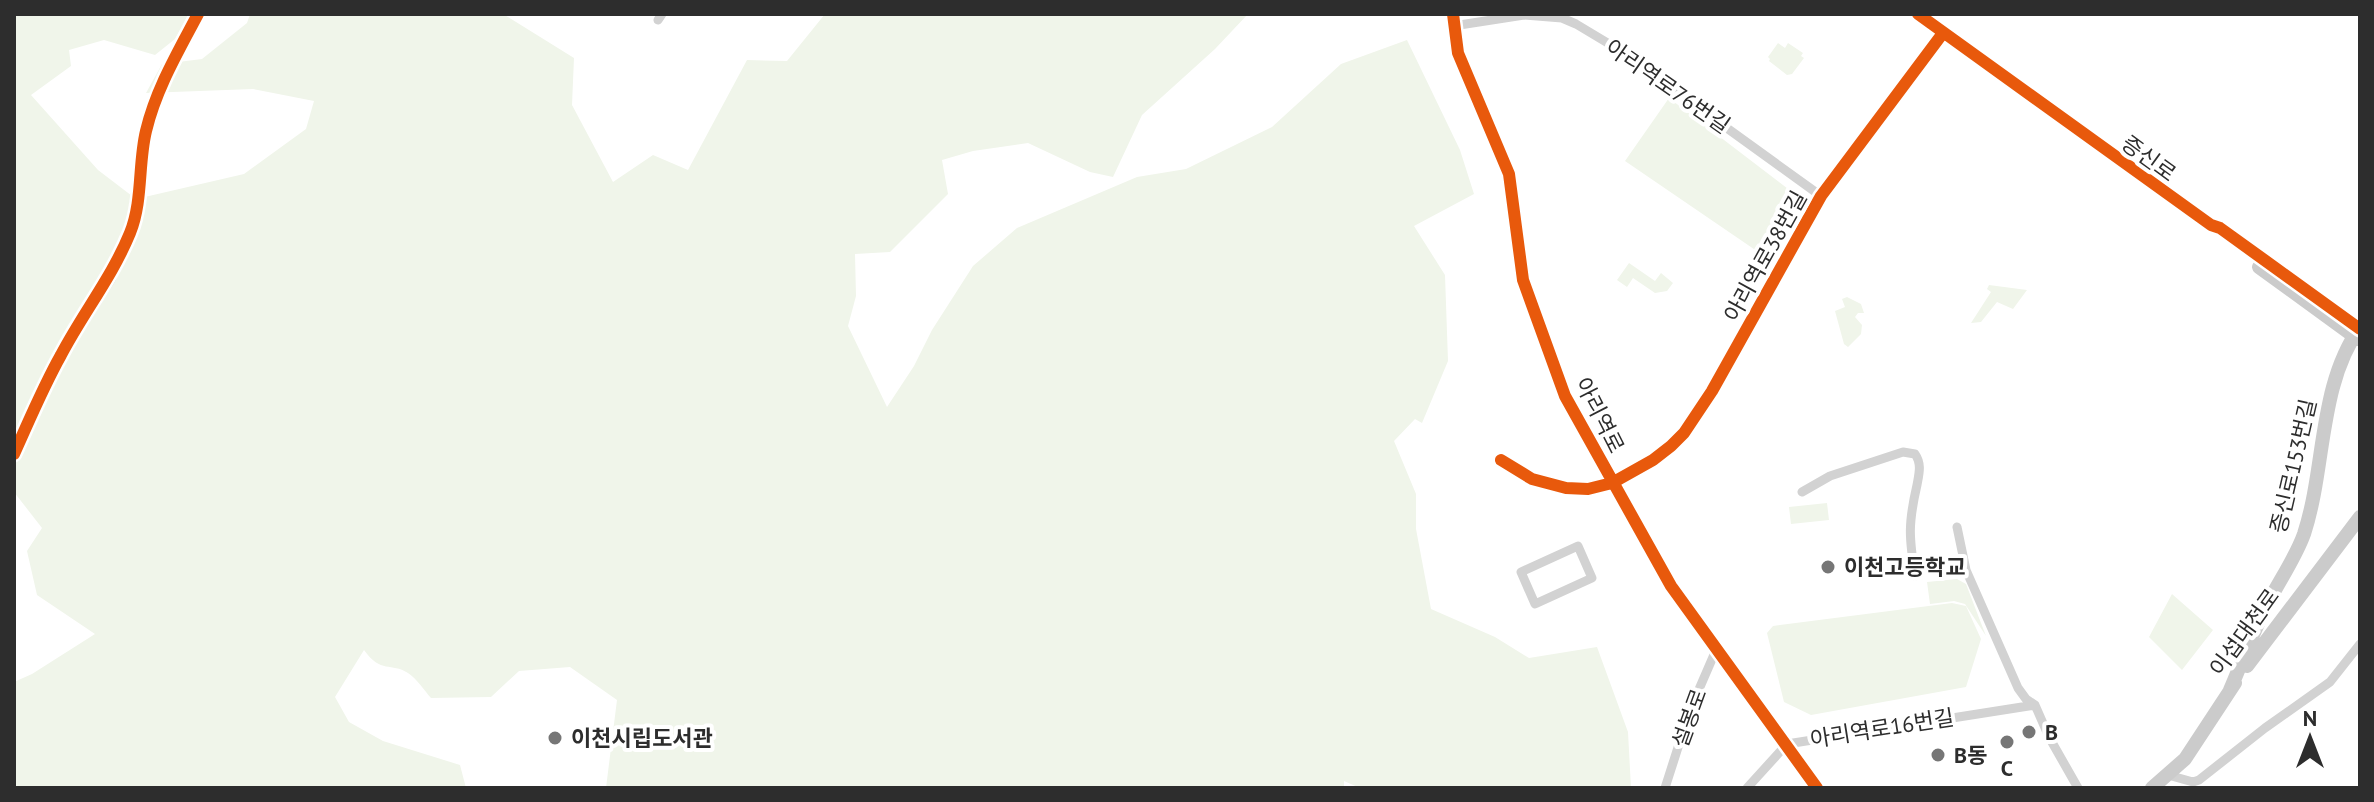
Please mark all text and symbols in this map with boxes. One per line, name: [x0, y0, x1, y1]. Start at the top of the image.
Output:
street label: 아리역로76번길: [1600, 33, 1736, 139]
street label: 증신로: [2116, 129, 2182, 187]
street label: 아리역로38번길: [1718, 186, 1812, 326]
street label: 아리역로: [1569, 373, 1631, 457]
street label: 증신로153번길: [2264, 396, 2322, 536]
place label: 이천고등학교: [1844, 553, 1965, 581]
marker: 이천고등학교: [1819, 558, 1837, 576]
street label: 이섭대천로: [2203, 583, 2285, 681]
street label: 설봉로: [1665, 685, 1713, 751]
north arrow: [2270, 698, 2350, 778]
street label: 아리역로16번길: [1808, 703, 1956, 753]
text: N: [2303, 704, 2317, 732]
place label: B: [2045, 718, 2058, 746]
marker: B: [2020, 723, 2038, 741]
place label: 이천시립도서관: [571, 724, 713, 752]
marker: 이천시립도서관: [546, 729, 564, 747]
marker: C: [1998, 733, 2016, 751]
place label: B동: [1954, 741, 1987, 769]
marker: B동: [1929, 746, 1947, 764]
place label: C: [2001, 754, 2013, 782]

